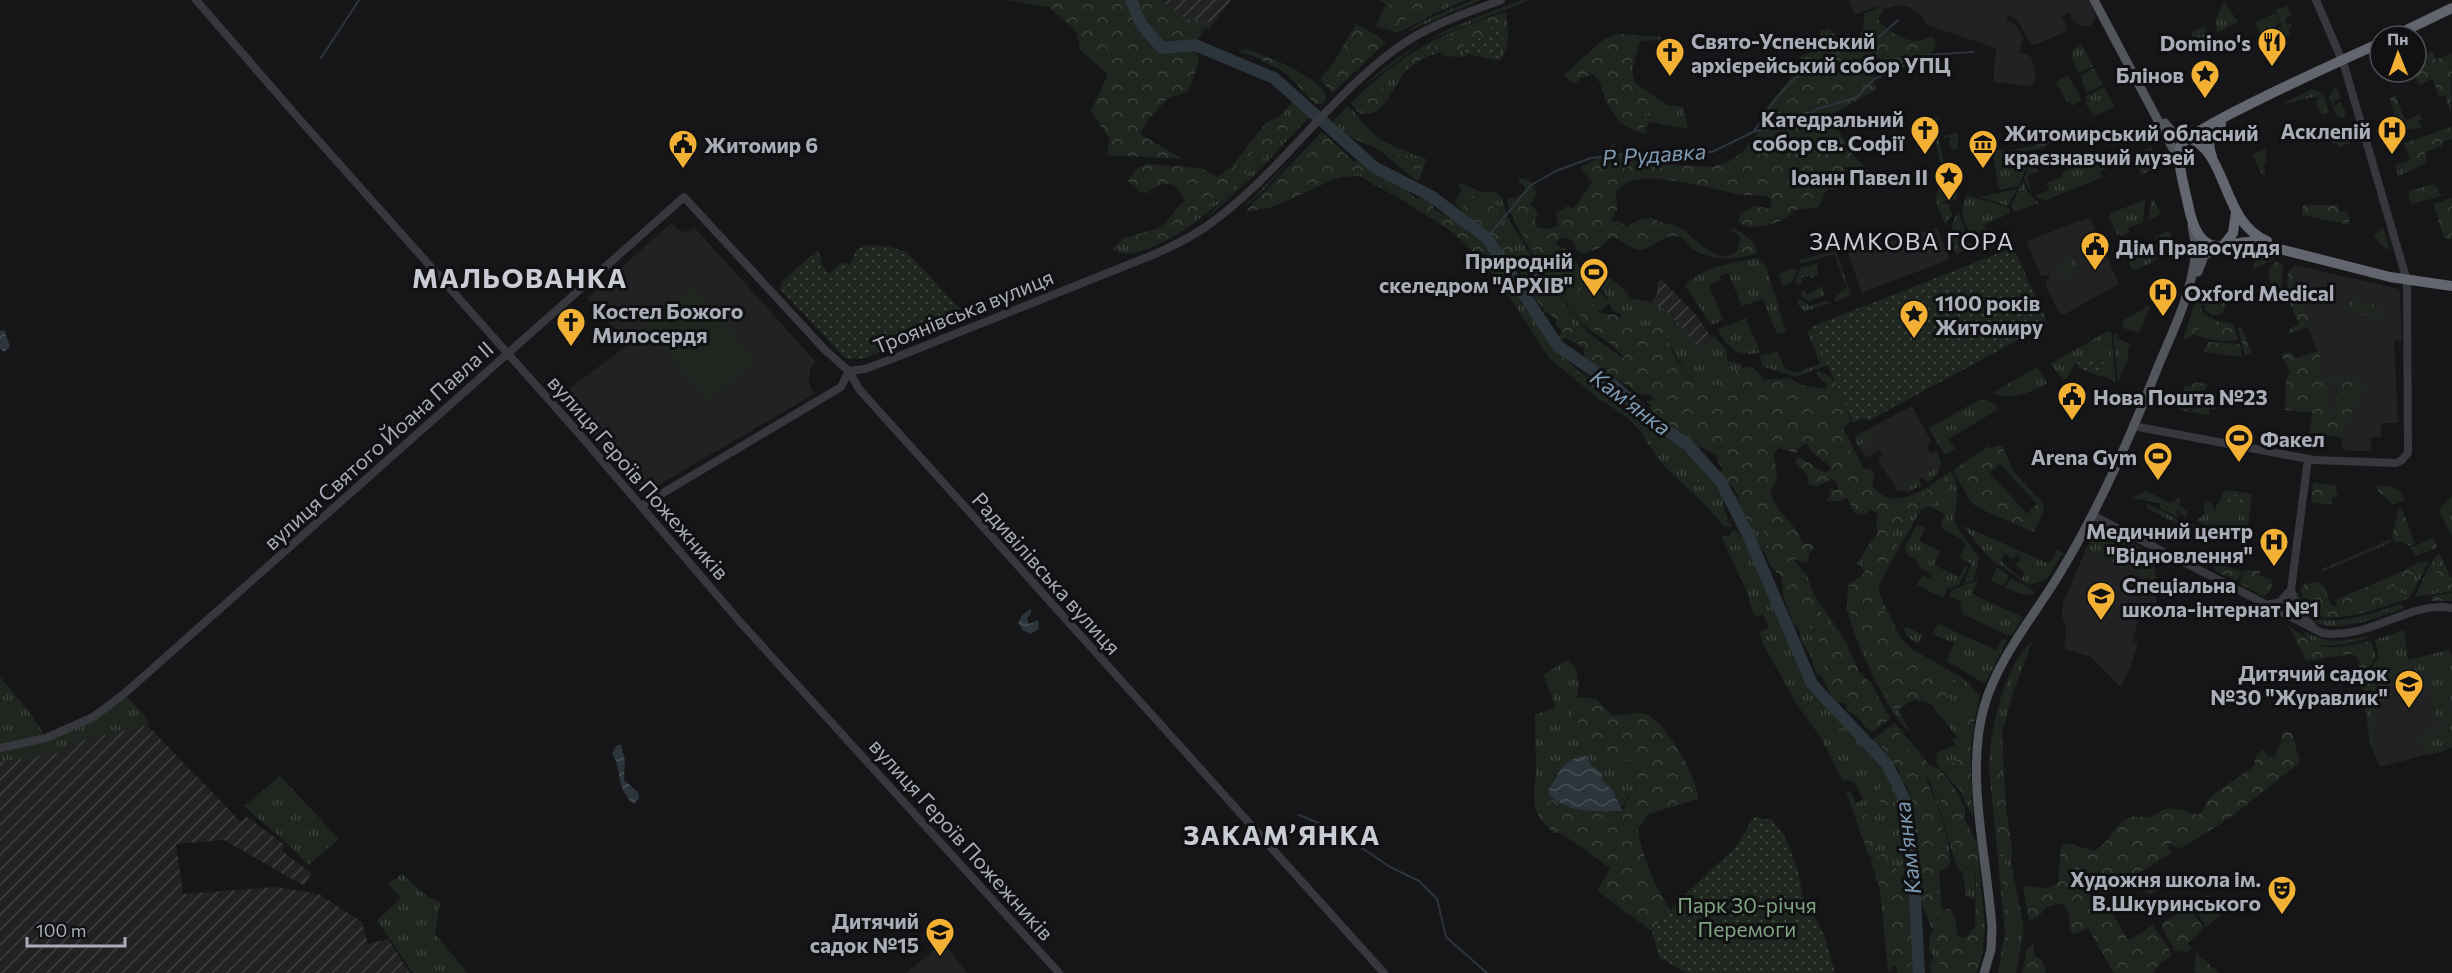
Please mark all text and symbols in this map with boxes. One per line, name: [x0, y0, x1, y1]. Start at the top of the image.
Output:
north arrow: [2368, 24, 2428, 84]
restaurant icon: Domino's: [2256, 26, 2288, 68]
place label: Свято-Успенський архієрейський собор УПЦ: [1691, 28, 1951, 77]
text: Пн: [2387, 29, 2408, 48]
place label: Domino's: [2160, 30, 2251, 55]
church icon: Свято-Успенський архієрейський собор УПЦ: [1654, 36, 1686, 78]
place icon: Блінов: [2189, 58, 2221, 100]
place label: Блінов: [2116, 62, 2184, 87]
place label: Катедральний собор св. Софії: [1752, 106, 1905, 155]
church icon: Катедральний собор св. Софії: [1909, 114, 1941, 156]
hospital icon: Асклепій: [2376, 114, 2408, 156]
place label: Асклепій: [2280, 118, 2371, 143]
place label: Житомирський обласний краєзнавчий музей: [2004, 120, 2258, 169]
public building icon: Житомир 6: [667, 128, 699, 170]
museum icon: Житомирський обласний краєзнавчий музей: [1967, 128, 1999, 170]
place label: Житомир 6: [704, 132, 818, 157]
water label: Р. Рудавка: [1601, 137, 1707, 171]
place icon: Іоанн Павел ІІ: [1933, 160, 1965, 202]
place label: Іоанн Павел ІІ: [1791, 164, 1928, 189]
district label: ЗАМКОВА ГОРА: [1809, 226, 2015, 255]
public building icon: Дім Правосуддя: [2079, 230, 2111, 272]
place label: Дім Правосуддя: [2116, 234, 2280, 259]
place label: Природній скеледром "АРХІВ": [1379, 248, 1573, 297]
sports icon: Природній скеледром "АРХІВ": [1578, 256, 1610, 298]
district label: МАЛЬОВАНКА: [412, 261, 628, 294]
street label: Троянівська вулиця: [869, 263, 1057, 359]
hospital icon: Oxford Medical: [2147, 276, 2179, 318]
place label: Oxford Medical: [2184, 280, 2335, 305]
place label: 1100 років Житомиру: [1935, 290, 2044, 339]
place label: Костел Божого Милосердя: [592, 298, 743, 347]
place icon: 1100 років Житомиру: [1898, 298, 1930, 340]
church icon: Костел Божого Милосердя: [555, 306, 587, 348]
street label: вулиця Святого Йоана Павла II: [258, 335, 498, 555]
water label: Кам'янка: [1586, 363, 1676, 441]
street label: вулиця Героїв Пожежників: [543, 370, 735, 584]
public building icon: Нова Пошта №23: [2056, 380, 2088, 422]
place label: Нова Пошта №23: [2093, 384, 2268, 409]
sports icon: Факел: [2223, 422, 2255, 464]
place label: Факел: [2260, 426, 2325, 451]
sports icon: Arena Gym: [2142, 440, 2174, 482]
place label: Arena Gym: [2031, 444, 2137, 469]
street label: Радивілівська вулиця: [968, 487, 1126, 659]
place label: Медичний центр "Відновлення": [2086, 518, 2253, 567]
hospital icon: Медичний центр "Відновлення": [2258, 526, 2290, 568]
place label: Спеціальна школа-інтернат №1: [2122, 572, 2319, 621]
school or university icon: Спеціальна школа-інтернат №1: [2085, 580, 2117, 622]
place label: Дитячий садок №30 "Журавлик": [2210, 660, 2388, 709]
school or university icon: Дитячий садок №30 "Журавлик": [2393, 668, 2425, 710]
street label: вулиця Героїв Пожежників: [865, 733, 1059, 945]
water label: Кам'янка: [1888, 800, 1926, 896]
district label: ЗАКАМ’ЯНКА: [1183, 818, 1381, 851]
place label: Художня школа ім. В.Шкуринського: [2070, 866, 2261, 915]
theatre icon: Художня школа ім. В.Шкуринського: [2266, 874, 2298, 916]
park label: Парк 30-річчя Перемоги: [1677, 892, 1817, 941]
place label: Дитячий садок №15: [810, 908, 919, 957]
scale bar: [27, 910, 124, 948]
school or university icon: Дитячий садок №15: [924, 916, 956, 958]
text: 100 m: [36, 919, 86, 941]

